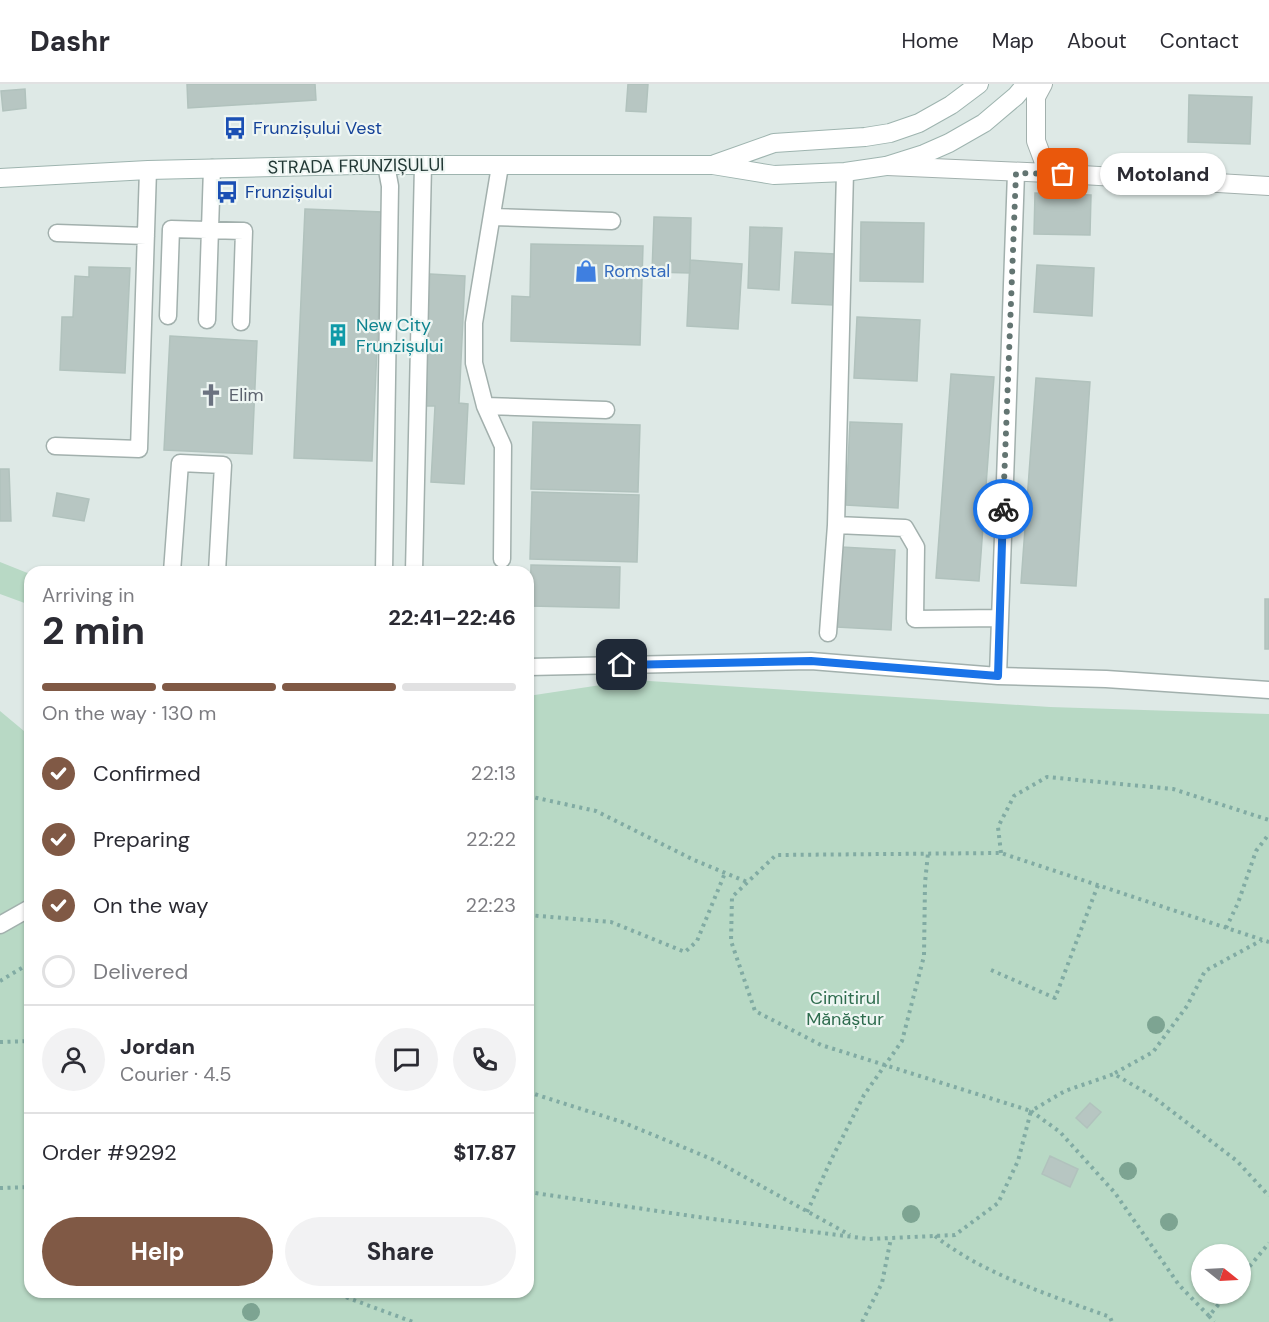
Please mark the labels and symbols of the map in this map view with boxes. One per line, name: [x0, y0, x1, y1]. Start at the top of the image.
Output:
bus stop icon: Frunzișului Vest: [222, 115, 248, 141]
place label: Frunzișului Vest: [253, 116, 382, 140]
pin: [1037, 148, 1088, 199]
street label: STRADA FRUNZIȘULUI: [267, 152, 445, 180]
callout: Motoland: [1099, 153, 1225, 195]
bus stop icon: Frunzișului: [214, 179, 240, 205]
place label: Frunzișului: [245, 180, 333, 204]
shop icon: Romstal: [573, 258, 599, 284]
place label: Romstal: [604, 259, 670, 283]
place label: New City Frunzișului: [356, 313, 444, 358]
building icon: New City Frunzișului: [325, 322, 351, 348]
church icon: Elim: [198, 382, 224, 408]
place label: Elim: [229, 383, 264, 407]
courier: [973, 479, 1033, 539]
pin: [596, 639, 647, 690]
park label: Cimitirul Mănăștur: [806, 986, 884, 1031]
north arrow: [1191, 1244, 1251, 1304]

